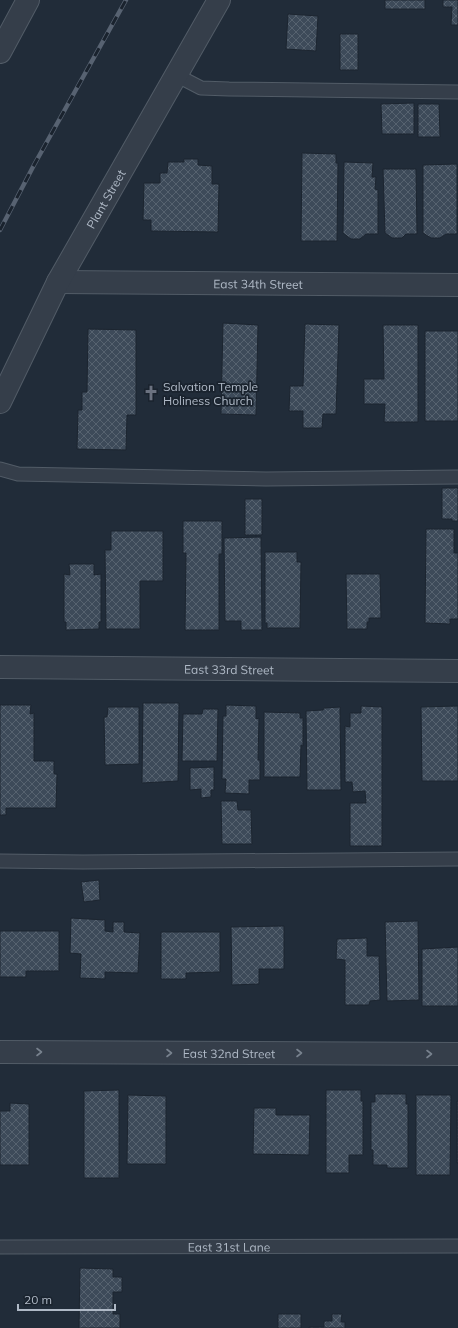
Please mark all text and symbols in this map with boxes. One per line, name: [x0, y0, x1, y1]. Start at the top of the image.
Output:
street label: Plant Street: [83, 167, 128, 231]
street label: East 34th Street: [213, 276, 303, 291]
place label: Salvation Temple Holiness Church: [163, 379, 258, 408]
church icon: Salvation Temple Holiness Church: [142, 384, 160, 402]
street label: East 33rd Street: [184, 661, 274, 677]
street label: East 32nd Street: [183, 1045, 275, 1061]
one-way arrow: [36, 1048, 42, 1056]
one-way arrow: [166, 1049, 172, 1057]
one-way arrow: [296, 1049, 302, 1057]
one-way arrow: [426, 1050, 432, 1058]
street label: East 31st Lane: [188, 1239, 270, 1254]
scale bar: [18, 1286, 115, 1312]
text: 20 m: [24, 1292, 52, 1307]

